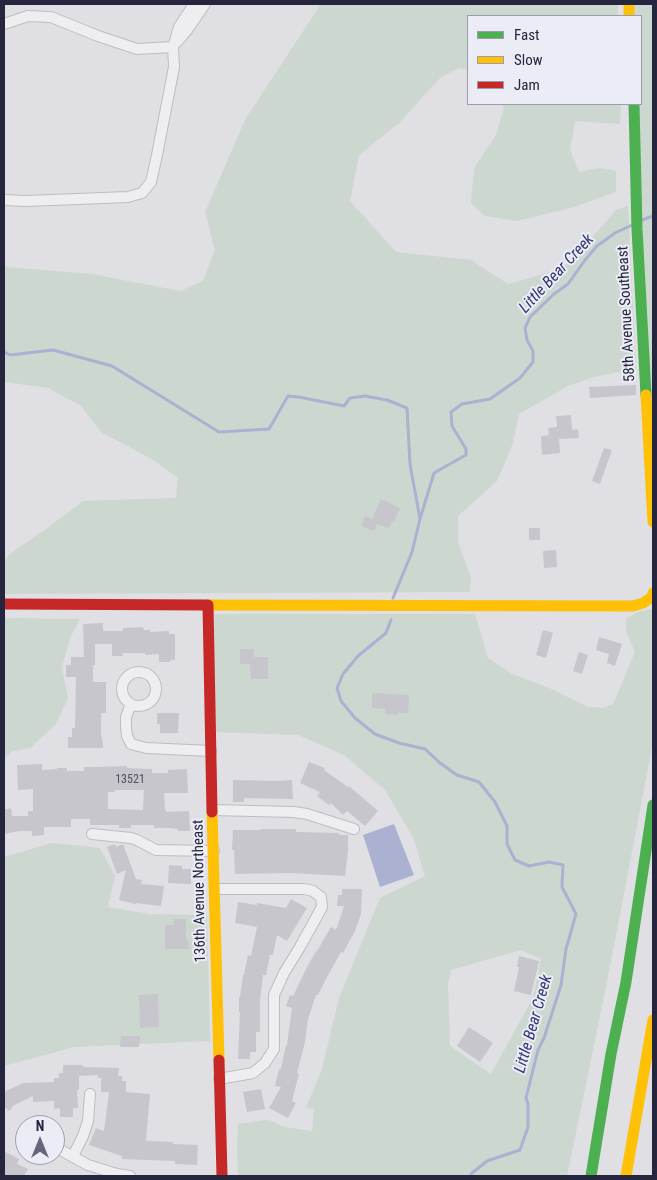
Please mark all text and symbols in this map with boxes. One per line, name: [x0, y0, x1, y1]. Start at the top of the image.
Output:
legend: [467, 15, 642, 105]
text: Fast: [514, 26, 539, 44]
text: Slow: [514, 51, 543, 69]
text: Jam: [514, 76, 540, 94]
water label: Little Bear Creek: [516, 230, 598, 318]
street label: 58th Avenue Southeast: [614, 245, 640, 383]
house number: 13521: [115, 773, 145, 787]
street label: 136th Avenue Northeast: [190, 819, 210, 963]
water label: Little Bear Creek: [511, 973, 557, 1075]
north arrow: [15, 1115, 65, 1165]
text: N: [36, 1118, 44, 1134]

